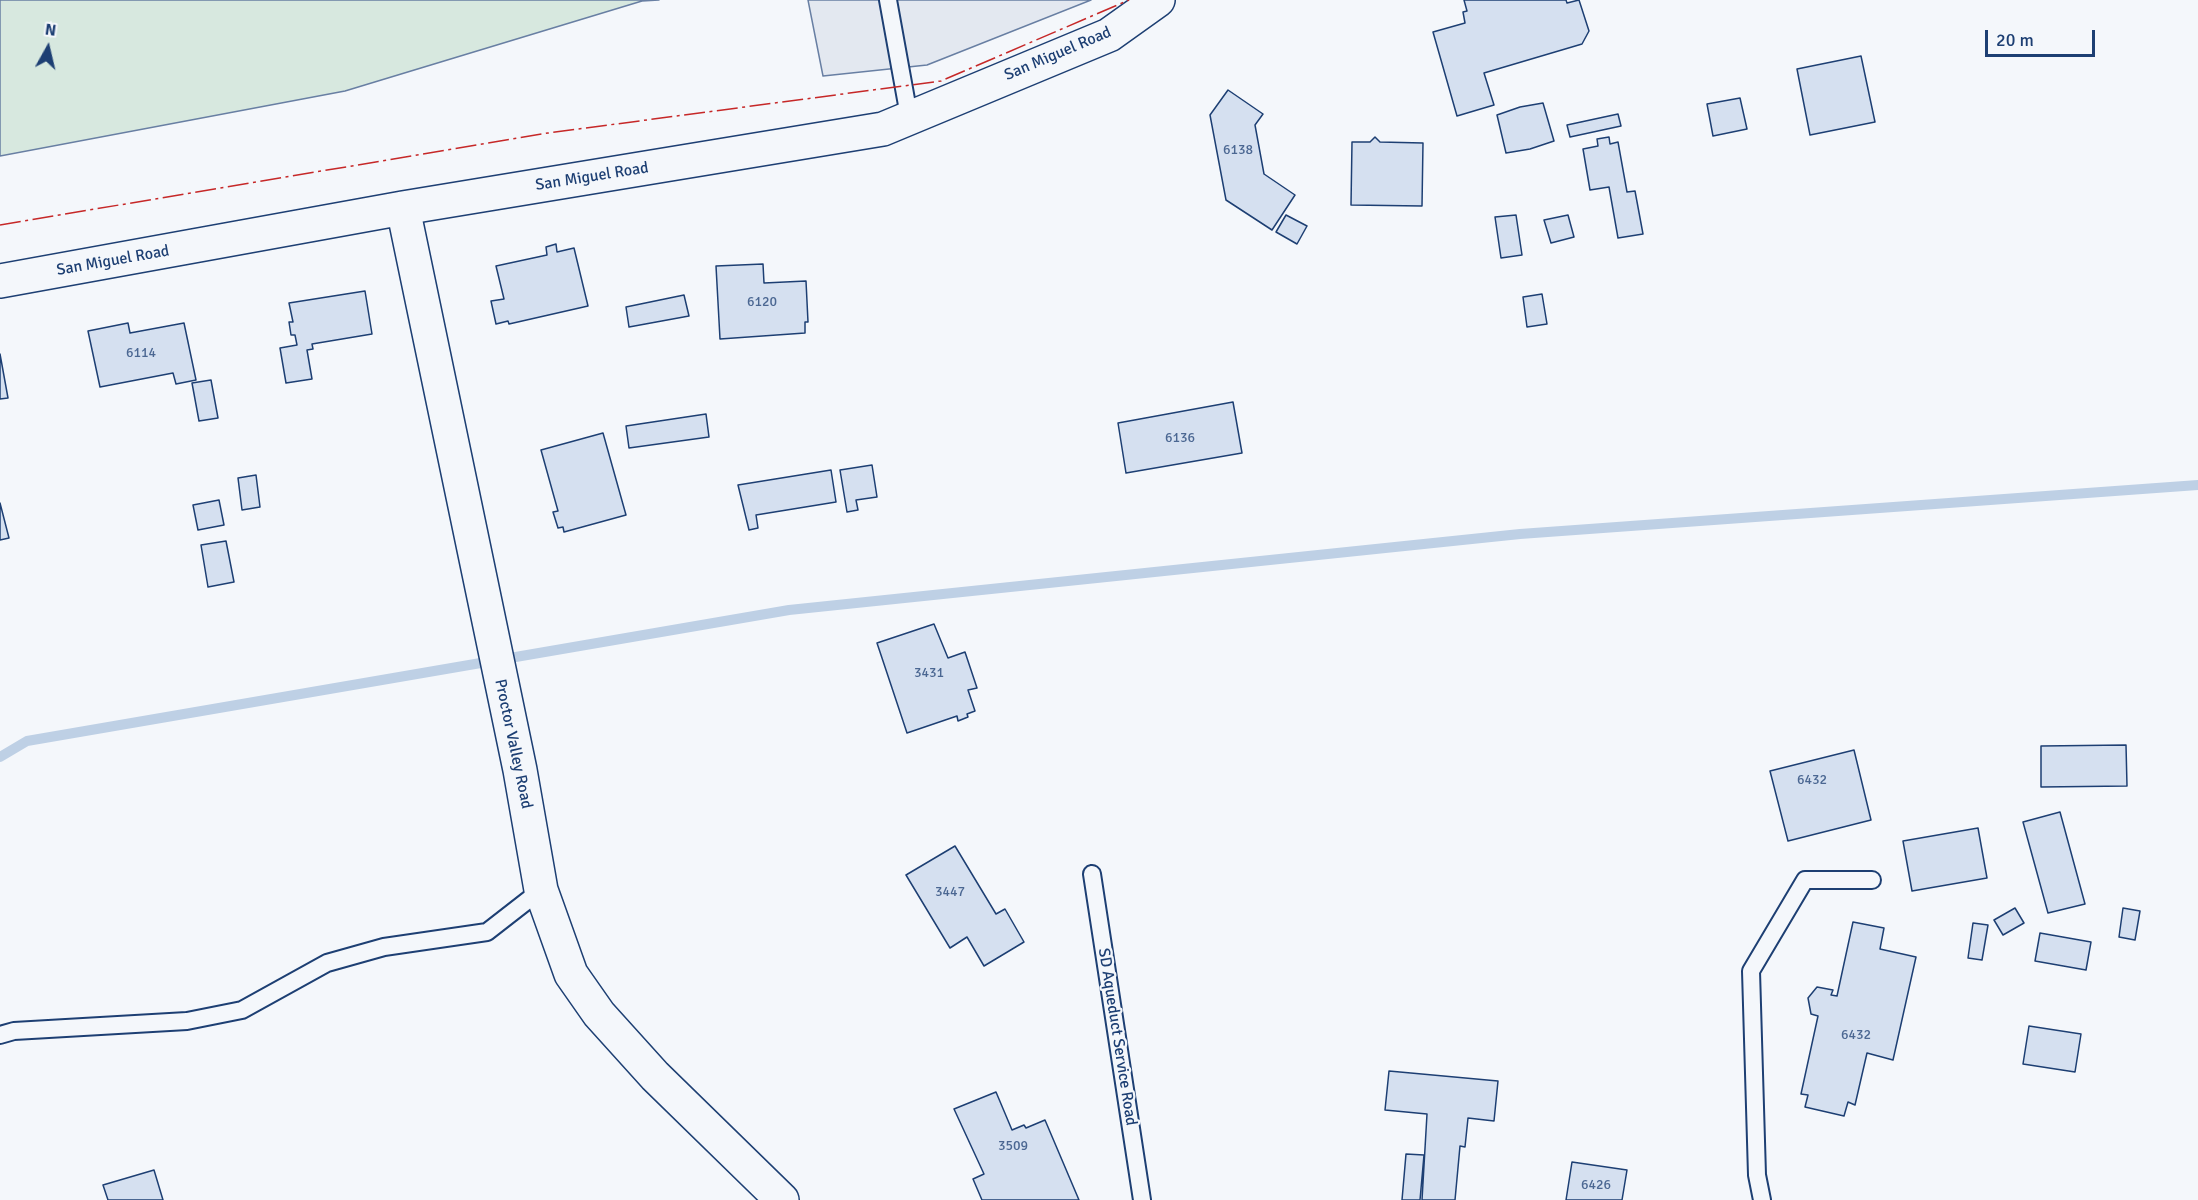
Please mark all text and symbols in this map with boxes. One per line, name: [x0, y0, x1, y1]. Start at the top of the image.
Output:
north arrow: [18, 18, 78, 78]
scale bar: [1988, 18, 2098, 56]
text: N: [44, 19, 57, 41]
street label: San Miguel Road: [1002, 23, 1114, 85]
text: 20 m: [1996, 29, 2034, 51]
house number: 6138: [1223, 142, 1253, 158]
street label: San Miguel Road: [534, 159, 650, 195]
street label: San Miguel Road: [55, 242, 171, 280]
house number: 6120: [747, 294, 777, 310]
house number: 6114: [126, 345, 156, 361]
house number: 6136: [1165, 430, 1195, 446]
house number: 3431: [914, 665, 944, 681]
street label: Proctor Valley Road: [490, 677, 536, 811]
house number: 6432: [1797, 772, 1827, 788]
house number: 3447: [935, 884, 965, 900]
street label: SD Aqueduct Service Road: [1093, 947, 1141, 1127]
house number: 6432: [1841, 1027, 1871, 1043]
house number: 3509: [998, 1138, 1028, 1154]
house number: 6426: [1581, 1177, 1611, 1193]

